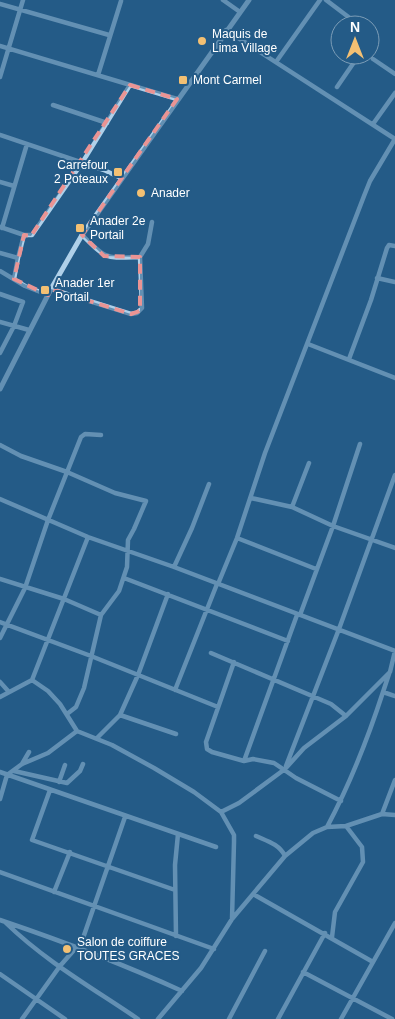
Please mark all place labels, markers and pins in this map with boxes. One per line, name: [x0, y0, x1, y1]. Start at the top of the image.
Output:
place label: Maquis de Lima Village: [212, 27, 277, 55]
marker: Maquis de Lima Village: [196, 35, 208, 47]
place label: Mont Carmel: [193, 73, 262, 87]
marker: Mont Carmel: [177, 74, 189, 86]
place label: Carrefour 2 Poteaux: [54, 158, 108, 186]
marker: Carrefour 2 Poteaux: [112, 166, 124, 178]
place label: Anader: [151, 186, 190, 200]
marker: Anader: [135, 187, 147, 199]
place label: Anader 2e Portail: [90, 214, 146, 242]
marker: Anader 2e Portail: [74, 222, 86, 234]
place label: Anader 1er Portail: [55, 276, 114, 304]
marker: Anader 1er Portail: [39, 284, 51, 296]
place label: Salon de coiffure TOUTES GRACES: [77, 935, 179, 963]
marker: Salon de coiffure TOUTES GRACES: [61, 943, 73, 955]

